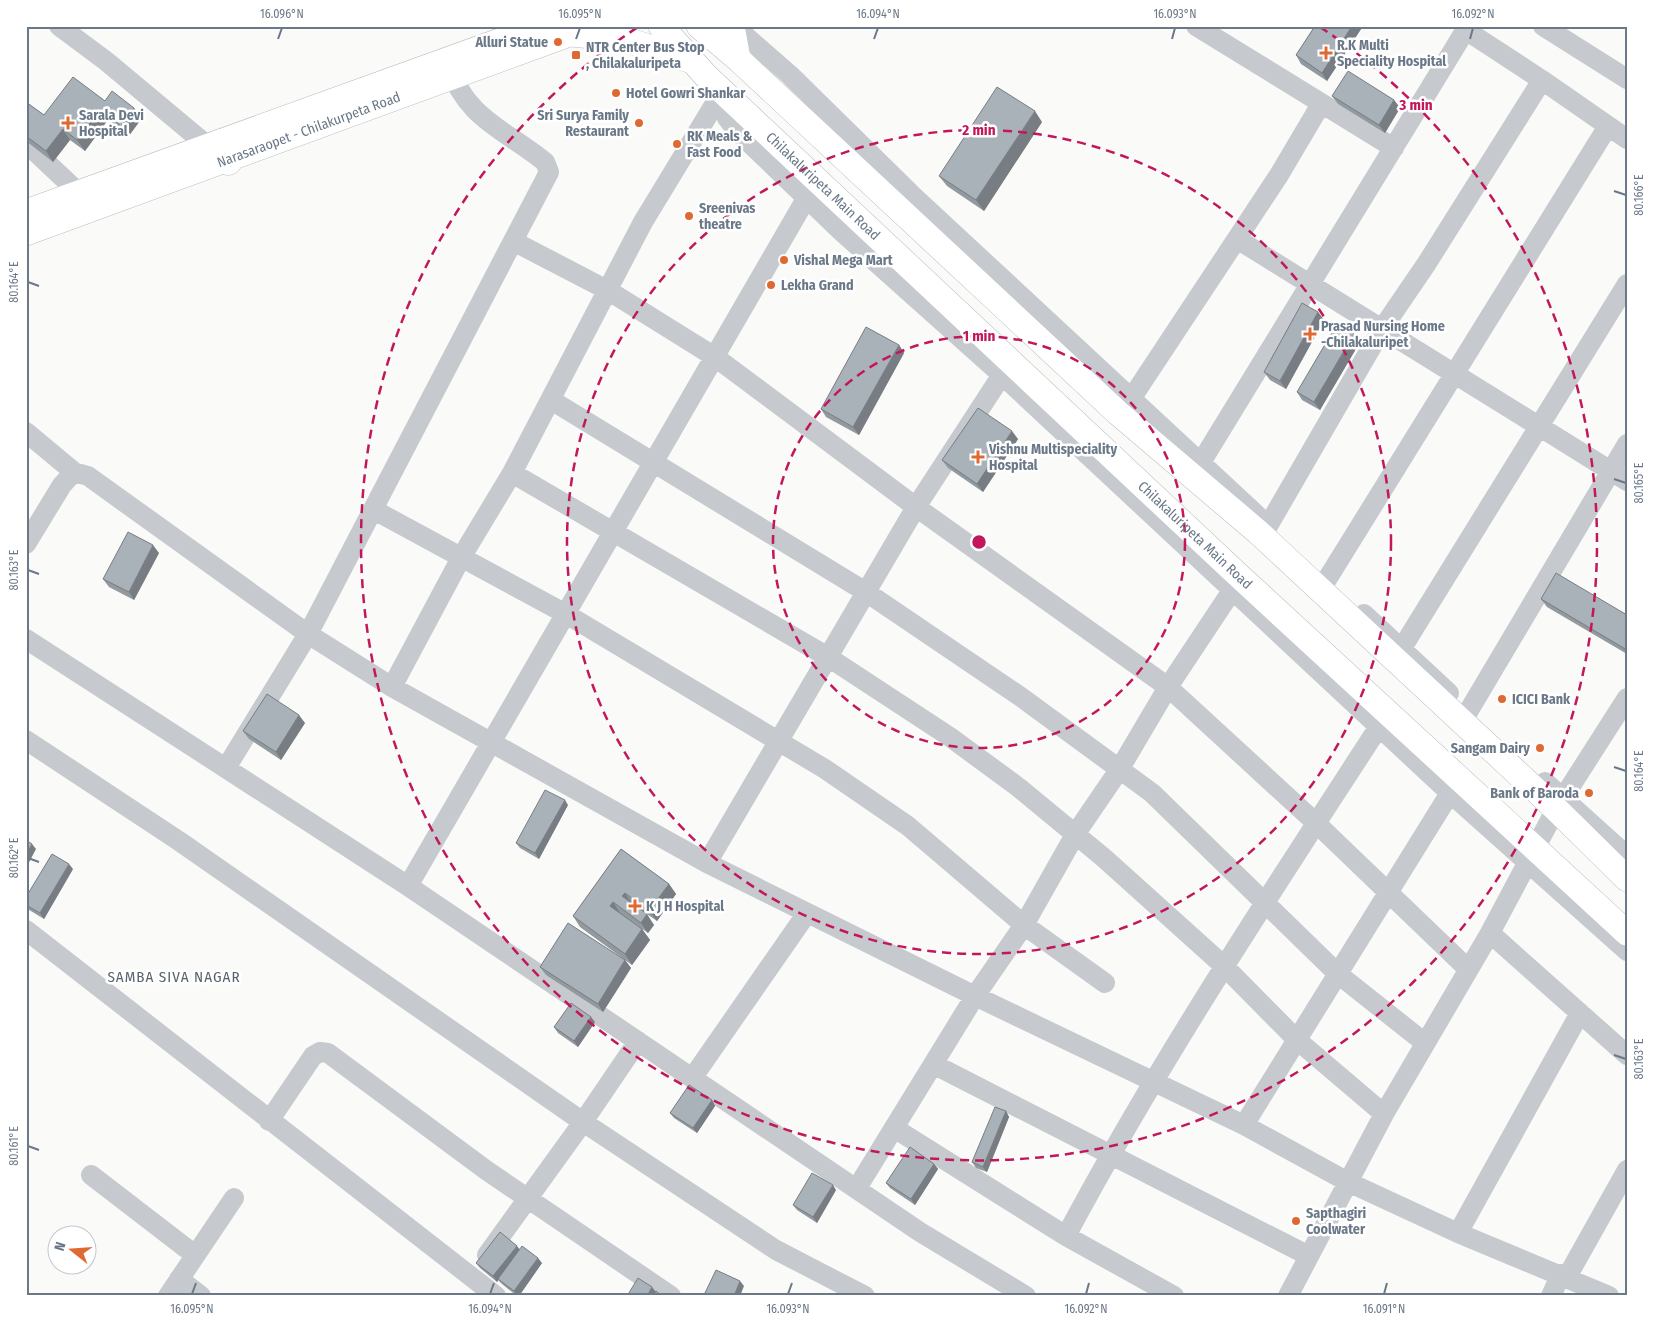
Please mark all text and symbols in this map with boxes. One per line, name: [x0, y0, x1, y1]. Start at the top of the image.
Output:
text: 16.096°N: [260, 7, 304, 21]
text: 16.095°N: [558, 7, 602, 21]
text: 16.094°N: [856, 7, 900, 21]
text: 16.093°N: [1153, 7, 1197, 21]
text: 16.092°N: [1451, 7, 1495, 21]
place label: Alluri Statue: [475, 34, 548, 51]
marker: Alluri Statue: [552, 36, 564, 48]
place label: R.K Multi Speciality Hospital: [1337, 37, 1446, 70]
place label: NTR Center Bus Stop , Chilakaluripeta: [586, 39, 705, 72]
marker: R.K Multi Speciality Hospital: [1319, 46, 1333, 60]
marker: NTR Center Bus Stop , Chilakaluripeta: [570, 49, 582, 61]
place label: Hotel Gowri Shankar: [626, 85, 746, 102]
marker: Hotel Gowri Shankar: [610, 87, 622, 99]
street label: Narasaraopet - Chilakurpeta Road: [215, 89, 403, 171]
text: 3 min: [1398, 96, 1433, 114]
place label: Sarala Devi Hospital: [79, 107, 144, 140]
place label: Sri Surya Family Restaurant: [537, 107, 630, 140]
marker: Sarala Devi Hospital: [61, 116, 75, 130]
marker: Sri Surya Family Restaurant: [633, 117, 645, 129]
text: 2 min: [961, 121, 996, 139]
place label: RK Meals & Fast Food: [687, 128, 753, 161]
street label: Chilakaluripeta Main Road: [762, 129, 883, 244]
marker: RK Meals & Fast Food: [671, 138, 683, 150]
text: 80.166°E: [1632, 174, 1646, 216]
place label: Sreenivas theatre: [699, 200, 756, 233]
marker: Sreenivas theatre: [683, 210, 695, 222]
place label: Vishal Mega Mart: [793, 252, 894, 269]
marker: Vishal Mega Mart: [778, 254, 790, 266]
text: 80.164°E: [7, 261, 21, 303]
place label: Lekha Grand: [781, 277, 854, 294]
marker: Lekha Grand: [765, 279, 777, 291]
place label: Prasad Nursing Home -Chilakaluripet: [1321, 318, 1445, 351]
text: 1 min: [963, 327, 995, 345]
marker: Prasad Nursing Home -Chilakaluripet: [1303, 327, 1317, 341]
place label: Vishnu Multispeciality Hospital: [988, 441, 1117, 474]
marker: Vishnu Multispeciality Hospital: [971, 450, 985, 464]
text: 80.165°E: [1632, 462, 1646, 503]
street label: Chilakaluripeta Main Road: [1134, 478, 1255, 593]
centre of rings: [970, 533, 988, 551]
text: 80.163°E: [7, 549, 21, 590]
place label: ICICI Bank: [1512, 691, 1571, 708]
marker: ICICI Bank: [1496, 693, 1508, 705]
place label: Sangam Dairy: [1451, 740, 1530, 757]
marker: Sangam Dairy: [1534, 742, 1546, 754]
text: 80.164°E: [1632, 750, 1646, 792]
place label: Bank of Baroda: [1490, 785, 1579, 802]
marker: Bank of Baroda: [1583, 787, 1595, 799]
text: 80.162°E: [7, 837, 21, 878]
place label: K J H Hospital: [646, 898, 724, 915]
marker: K J H Hospital: [628, 899, 642, 913]
district label: SAMBA SIVA NAGAR: [107, 968, 241, 986]
text: 80.163°E: [1632, 1038, 1646, 1079]
text: 80.161°E: [7, 1126, 21, 1166]
place label: Sapthagiri Coolwater: [1306, 1205, 1367, 1238]
marker: Sapthagiri Coolwater: [1290, 1215, 1302, 1227]
north arrow: [48, 1224, 98, 1274]
text: N: [51, 1240, 69, 1253]
text: 16.095°N: [170, 1302, 214, 1316]
text: 16.094°N: [468, 1302, 512, 1316]
text: 16.093°N: [766, 1302, 810, 1316]
text: 16.092°N: [1064, 1302, 1108, 1316]
text: 16.091°N: [1363, 1302, 1405, 1316]

